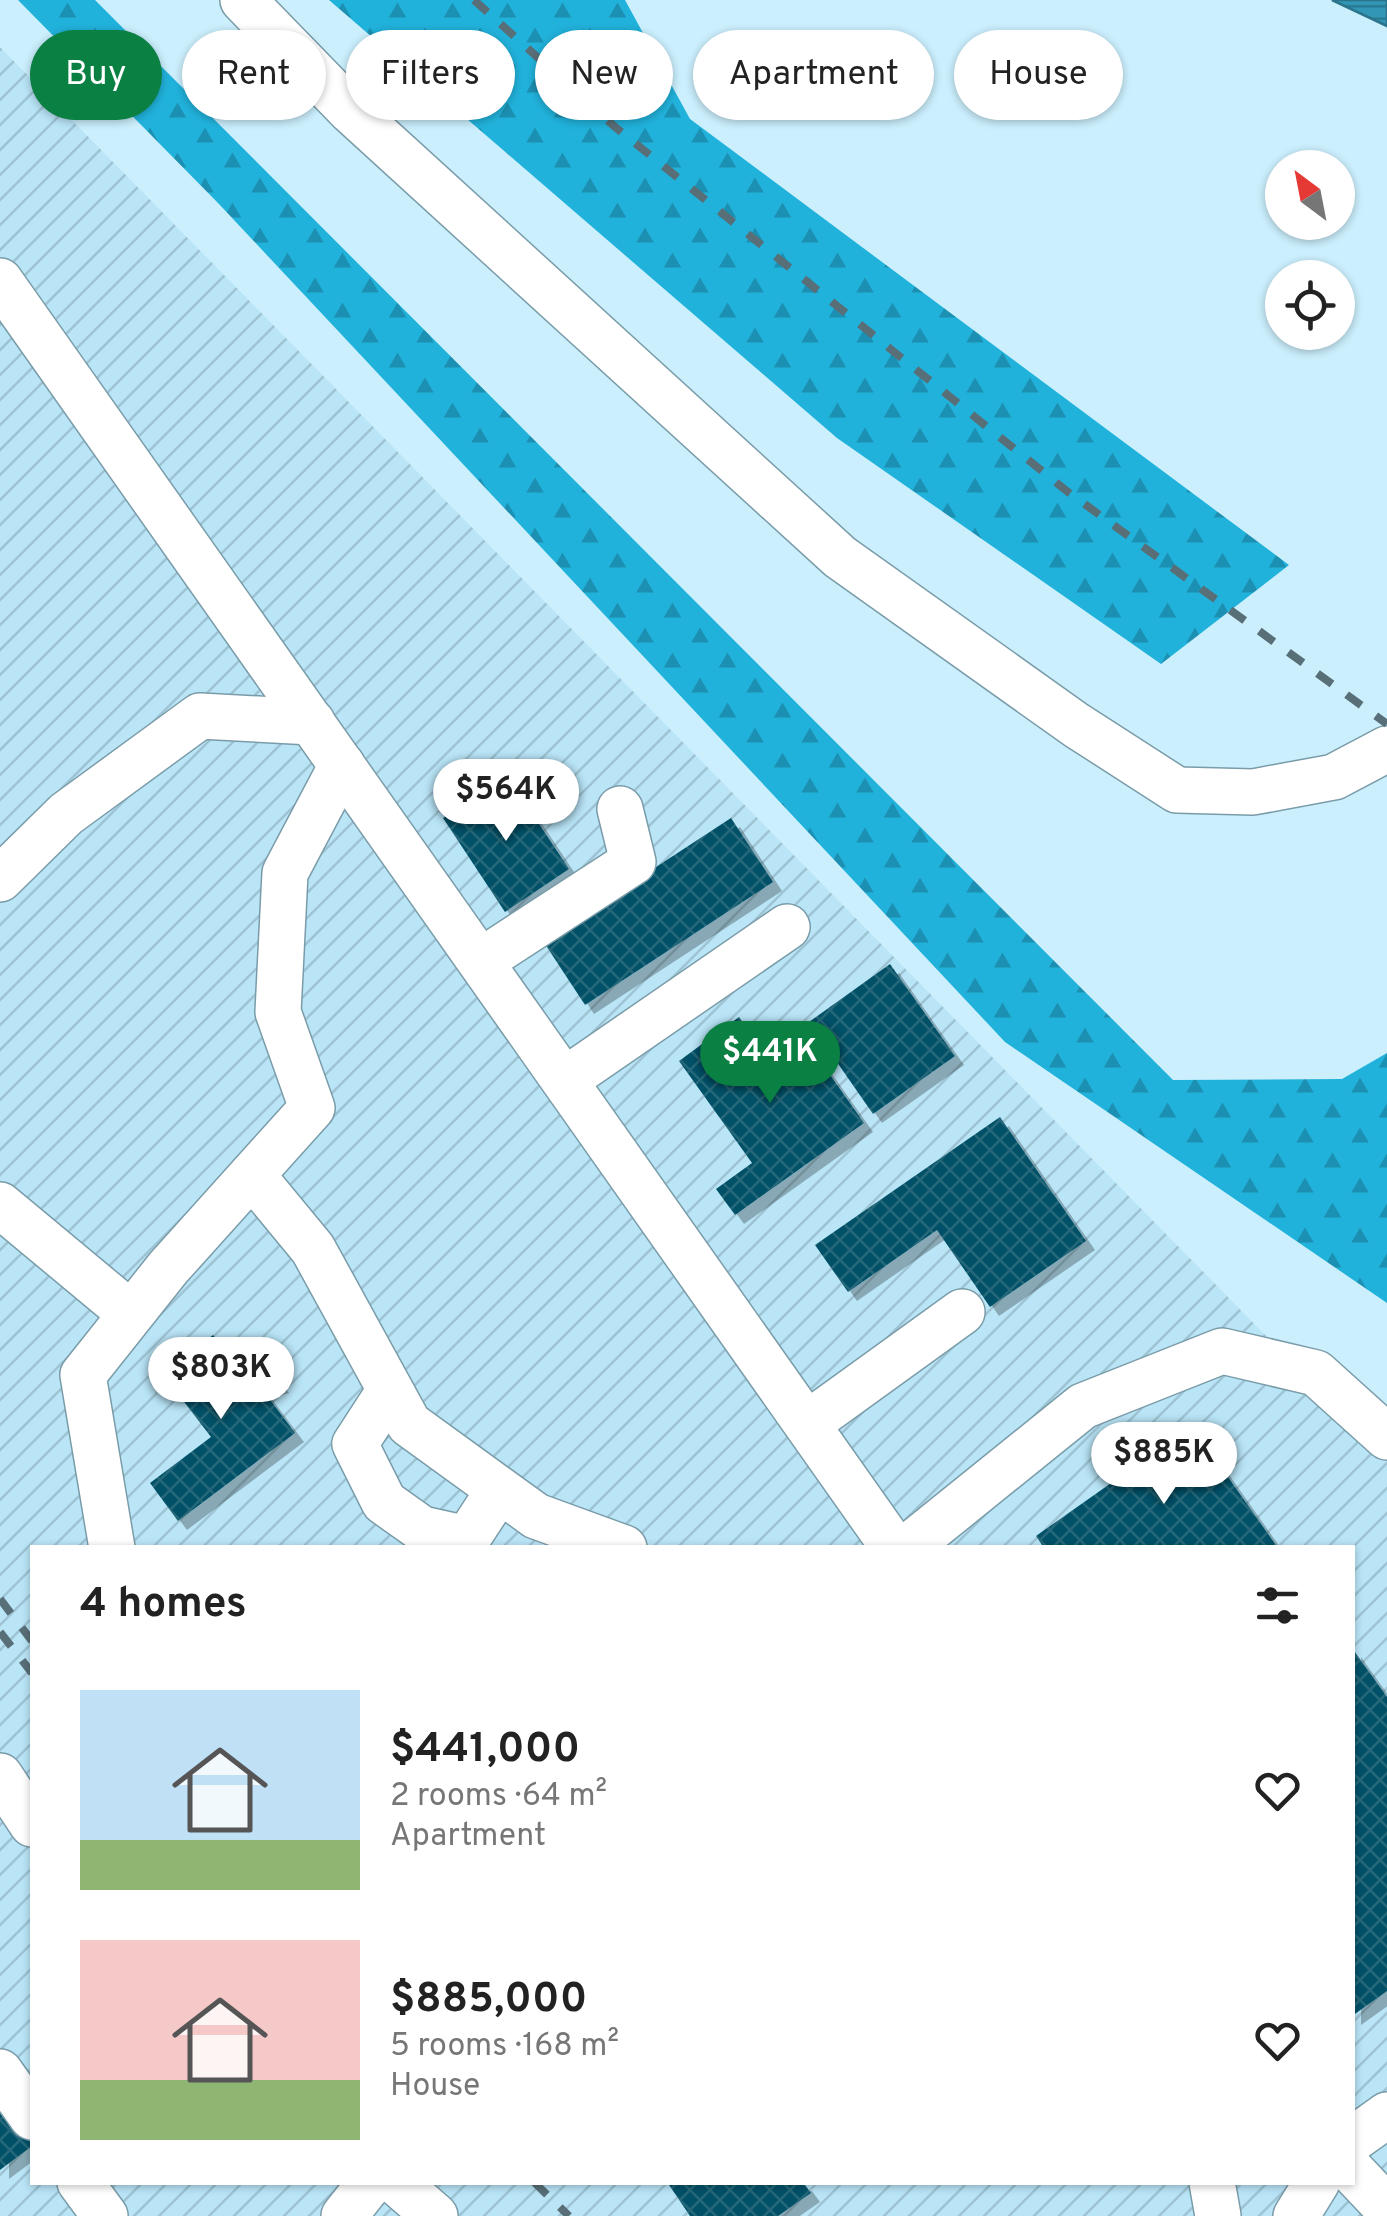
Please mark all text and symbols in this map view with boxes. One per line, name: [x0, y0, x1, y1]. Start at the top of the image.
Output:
chip: Buy: [30, 30, 162, 120]
chip: Rent: [182, 30, 326, 120]
chip: Filters: [346, 30, 515, 120]
chip: New: [535, 30, 673, 120]
chip: Apartment: [693, 30, 934, 120]
chip: House: [954, 30, 1123, 120]
north arrow: [1265, 150, 1355, 240]
map controls: [1265, 150, 1355, 350]
button: locate: [1265, 260, 1355, 350]
pin: $564K: [436, 759, 576, 844]
text: $564K: [455, 771, 557, 811]
pin: $441K: [700, 1021, 840, 1106]
text: $441K: [722, 1033, 818, 1073]
pin: $803K: [151, 1337, 291, 1422]
text: $803K: [170, 1349, 272, 1389]
pin: $885K: [1094, 1422, 1234, 1507]
text: $885K: [1113, 1434, 1215, 1474]
icon: filters: [1250, 1578, 1305, 1633]
text: 4 homes: [80, 1579, 247, 1632]
text: $441,000: [390, 1724, 580, 1777]
icon: home: [160, 1730, 280, 1850]
icon: heart: [1250, 1763, 1305, 1818]
text: 2 rooms · 64 m²: [390, 1777, 607, 1817]
text: Apartment: [390, 1817, 546, 1857]
text: $885,000: [390, 1974, 587, 2027]
icon: home: [160, 1980, 280, 2100]
icon: heart: [1250, 2013, 1305, 2068]
text: 5 rooms · 168 m²: [390, 2027, 619, 2067]
text: House: [390, 2067, 480, 2107]

